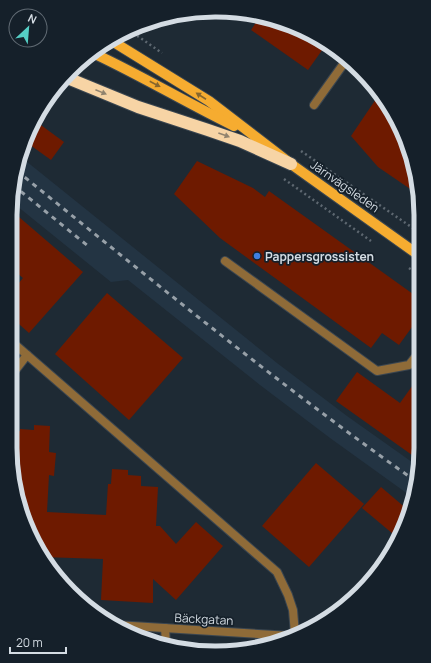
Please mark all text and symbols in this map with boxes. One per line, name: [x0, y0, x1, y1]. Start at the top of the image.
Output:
north arrow: [8, 8, 48, 48]
text: N: [26, 10, 40, 27]
one-way arrow: [149, 81, 161, 87]
one-way arrow: [96, 89, 108, 95]
one-way arrow: [195, 93, 207, 100]
one-way arrow: [218, 132, 230, 138]
street label: Järnvägsleden: [307, 156, 383, 216]
place label: Pappersgrossisten: [265, 248, 374, 265]
marker: Pappersgrossisten: [252, 251, 262, 261]
street label: Bäckgatan: [174, 609, 234, 629]
scale bar: [10, 629, 66, 655]
text: 20 m: [16, 634, 43, 651]

